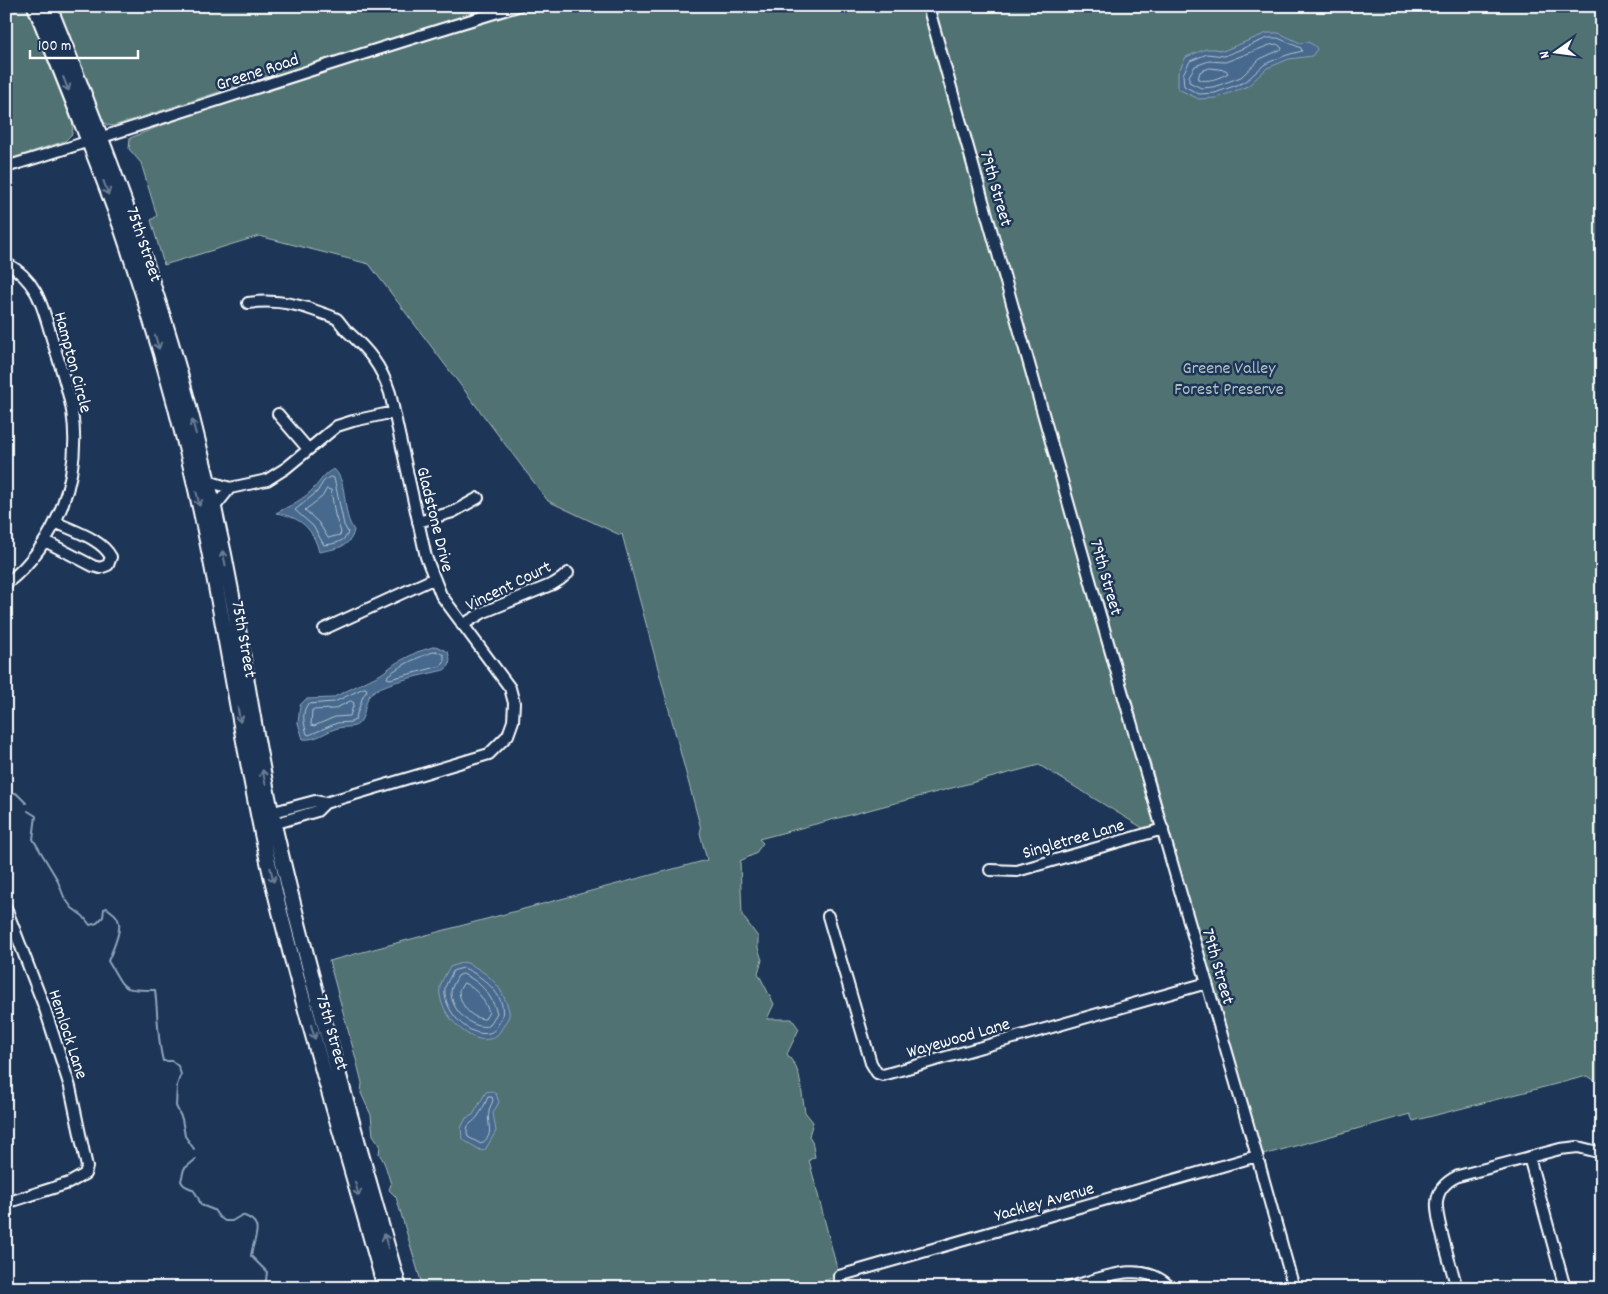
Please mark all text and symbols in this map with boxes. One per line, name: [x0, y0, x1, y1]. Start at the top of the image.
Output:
scale bar: [30, 28, 138, 60]
north arrow: [1530, 28, 1580, 78]
text: 100 m: [38, 36, 71, 58]
street label: Greene Road: [213, 48, 302, 98]
text: N: [1535, 49, 1556, 60]
one-way arrow: [62, 76, 71, 91]
street label: 79th Street: [972, 148, 1017, 230]
one-way arrow: [102, 179, 111, 195]
street label: 75th Street: [118, 204, 167, 286]
street label: Hampton Circle: [46, 309, 97, 416]
one-way arrow: [153, 333, 163, 349]
park label: Greene Valley Forest Preserve: [1174, 357, 1284, 403]
one-way arrow: [189, 419, 199, 435]
street label: Gladstone Drive: [408, 464, 459, 575]
one-way arrow: [194, 491, 203, 507]
street label: 79th Street: [1082, 537, 1127, 619]
one-way arrow: [219, 551, 228, 567]
street label: Vincent Court: [462, 556, 556, 619]
street label: 75th Street: [223, 599, 262, 680]
one-way arrow: [235, 707, 245, 723]
one-way arrow: [259, 769, 268, 785]
street label: Singletree Lane: [1020, 814, 1128, 867]
one-way arrow: [268, 867, 277, 883]
street label: 79th Street: [1194, 926, 1239, 1008]
street label: Hemlock Lane: [40, 987, 93, 1083]
street label: 75th Street: [308, 992, 353, 1074]
street label: Wayewood Lane: [904, 1013, 1013, 1066]
one-way arrow: [309, 1024, 319, 1040]
street label: Yackley Avenue: [992, 1177, 1097, 1230]
one-way arrow: [353, 1180, 362, 1196]
one-way arrow: [380, 1233, 390, 1249]

